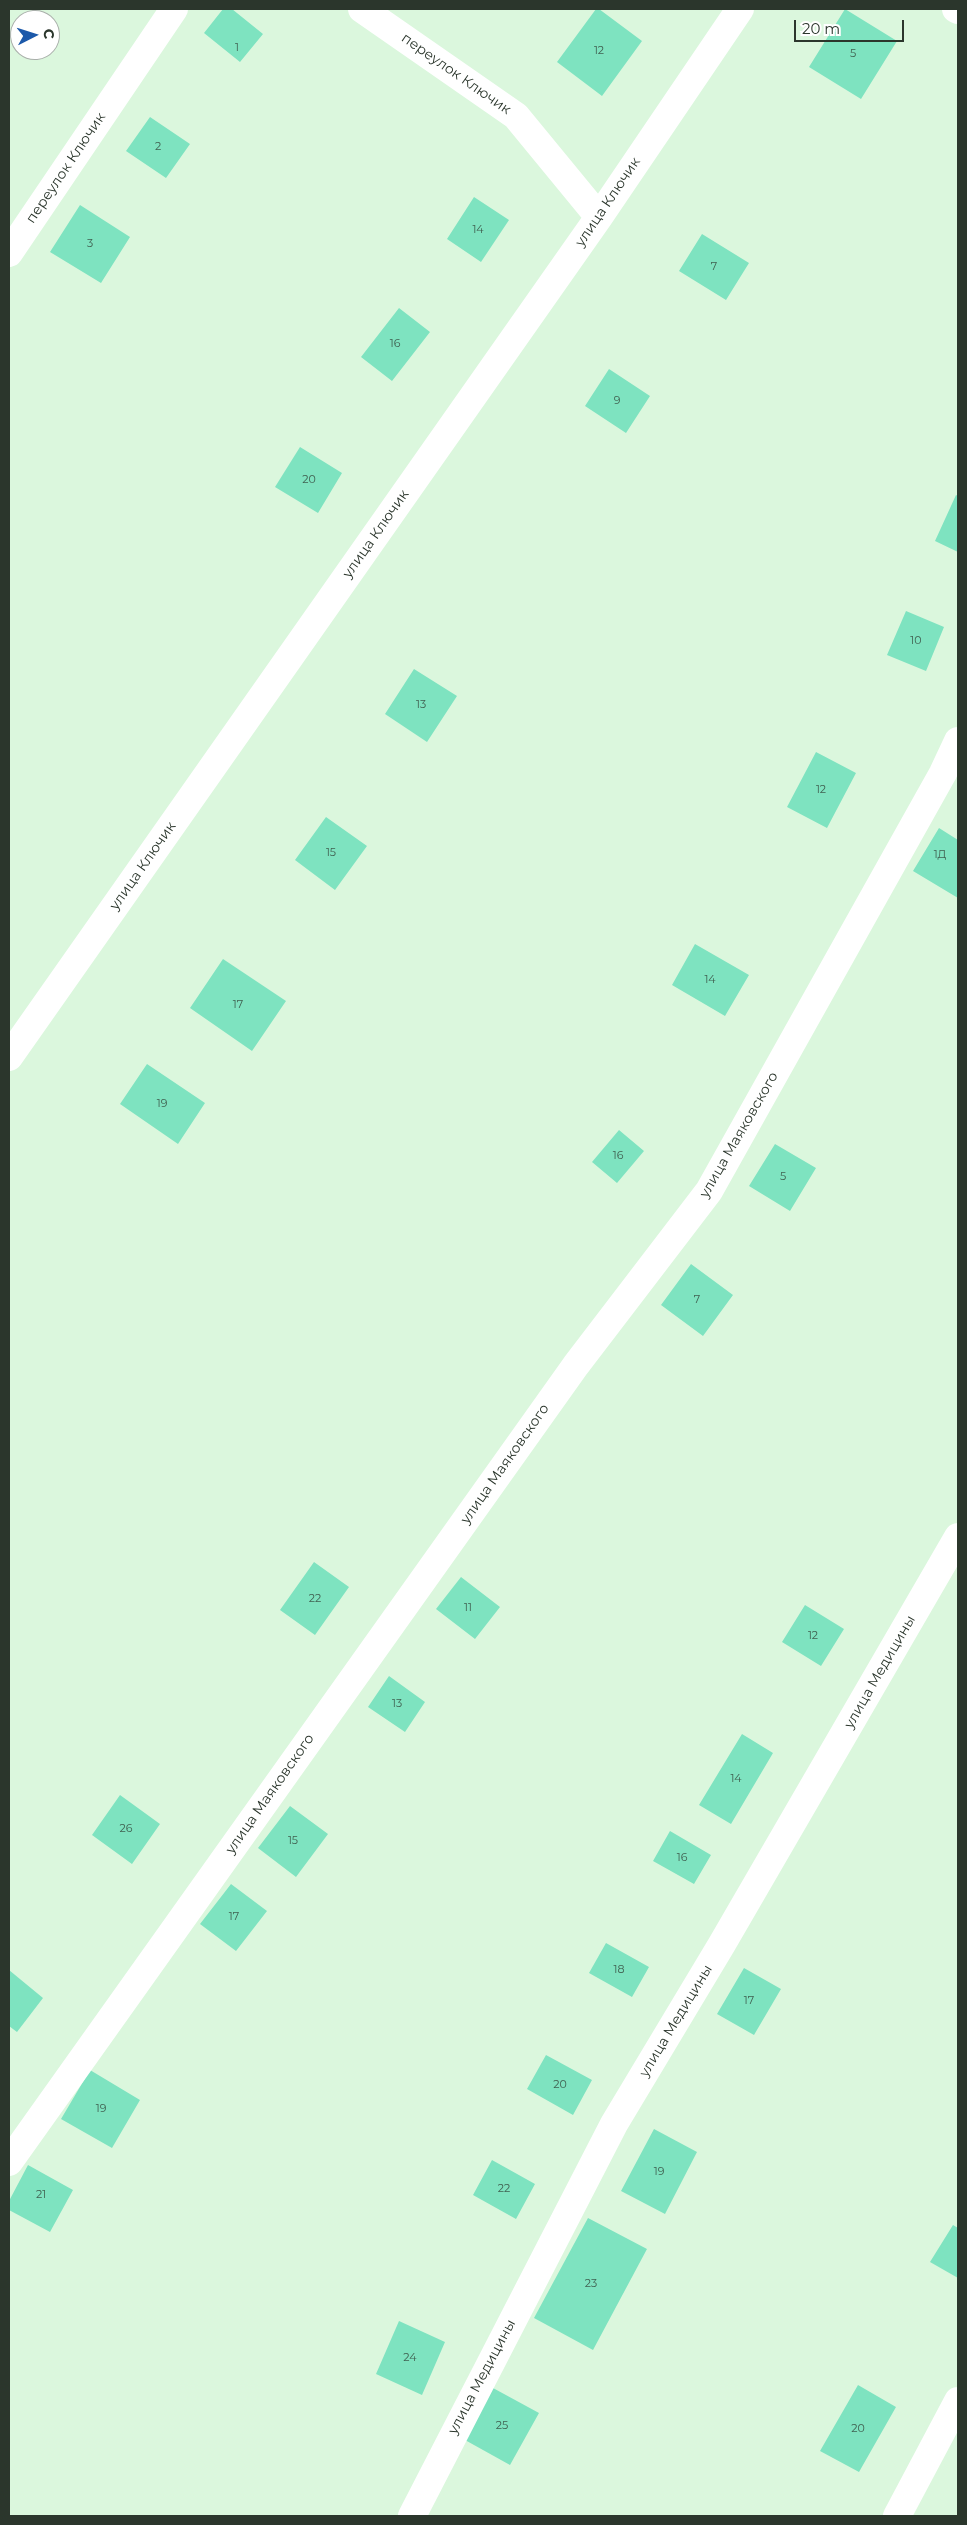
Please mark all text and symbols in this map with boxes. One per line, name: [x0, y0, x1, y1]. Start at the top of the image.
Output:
north arrow: [10, 10, 60, 60]
scale bar: [797, 10, 907, 42]
text: 20 m: [802, 19, 840, 38]
text: С: [40, 28, 58, 40]
street label: переулок Ключик: [398, 30, 514, 118]
house number: 1: [235, 41, 239, 55]
house number: 12: [594, 44, 604, 58]
house number: 5: [850, 47, 856, 61]
street label: переулок Ключик: [23, 109, 109, 227]
house number: 2: [155, 140, 161, 154]
street label: улица Ключик: [572, 154, 644, 250]
house number: 14: [472, 223, 484, 237]
house number: 3: [87, 237, 93, 251]
house number: 7: [711, 260, 717, 274]
house number: 16: [390, 337, 400, 351]
house number: 9: [614, 394, 620, 408]
house number: 20: [302, 473, 316, 487]
street label: улица Ключик: [339, 487, 413, 581]
house number: 10: [910, 634, 922, 648]
house number: 13: [416, 698, 426, 712]
house number: 12: [816, 783, 826, 797]
street label: улица Ключик: [106, 819, 180, 913]
house number: 15: [326, 846, 336, 860]
house number: 1Д: [934, 848, 946, 862]
house number: 14: [704, 973, 716, 987]
house number: 17: [233, 998, 243, 1012]
street label: улица Маяковского: [696, 1069, 782, 1201]
house number: 19: [157, 1097, 167, 1111]
house number: 16: [613, 1149, 623, 1163]
house number: 5: [780, 1170, 786, 1184]
house number: 7: [694, 1293, 700, 1307]
street label: улица Маяковского: [457, 1401, 553, 1527]
house number: 22: [309, 1592, 321, 1606]
house number: 11: [464, 1601, 472, 1615]
street label: улица Медицины: [841, 1612, 919, 1732]
house number: 12: [808, 1629, 818, 1643]
house number: 13: [392, 1697, 402, 1711]
street label: улица Маяковского: [222, 1731, 318, 1857]
house number: 14: [730, 1772, 742, 1786]
house number: 26: [120, 1822, 132, 1836]
house number: 15: [288, 1834, 298, 1848]
house number: 16: [677, 1851, 687, 1865]
house number: 17: [229, 1910, 239, 1924]
street label: улица Медицины: [636, 1962, 716, 2080]
house number: 18: [614, 1963, 624, 1977]
house number: 17: [744, 1994, 754, 2008]
house number: 20: [553, 2078, 567, 2092]
house number: 19: [96, 2102, 106, 2116]
house number: 19: [654, 2165, 664, 2179]
house number: 22: [498, 2182, 510, 2196]
house number: 21: [36, 2188, 46, 2202]
house number: 23: [585, 2277, 597, 2291]
street label: улица Медицины: [445, 2317, 519, 2437]
house number: 24: [403, 2351, 417, 2365]
house number: 25: [496, 2419, 508, 2433]
house number: 20: [851, 2422, 865, 2436]

